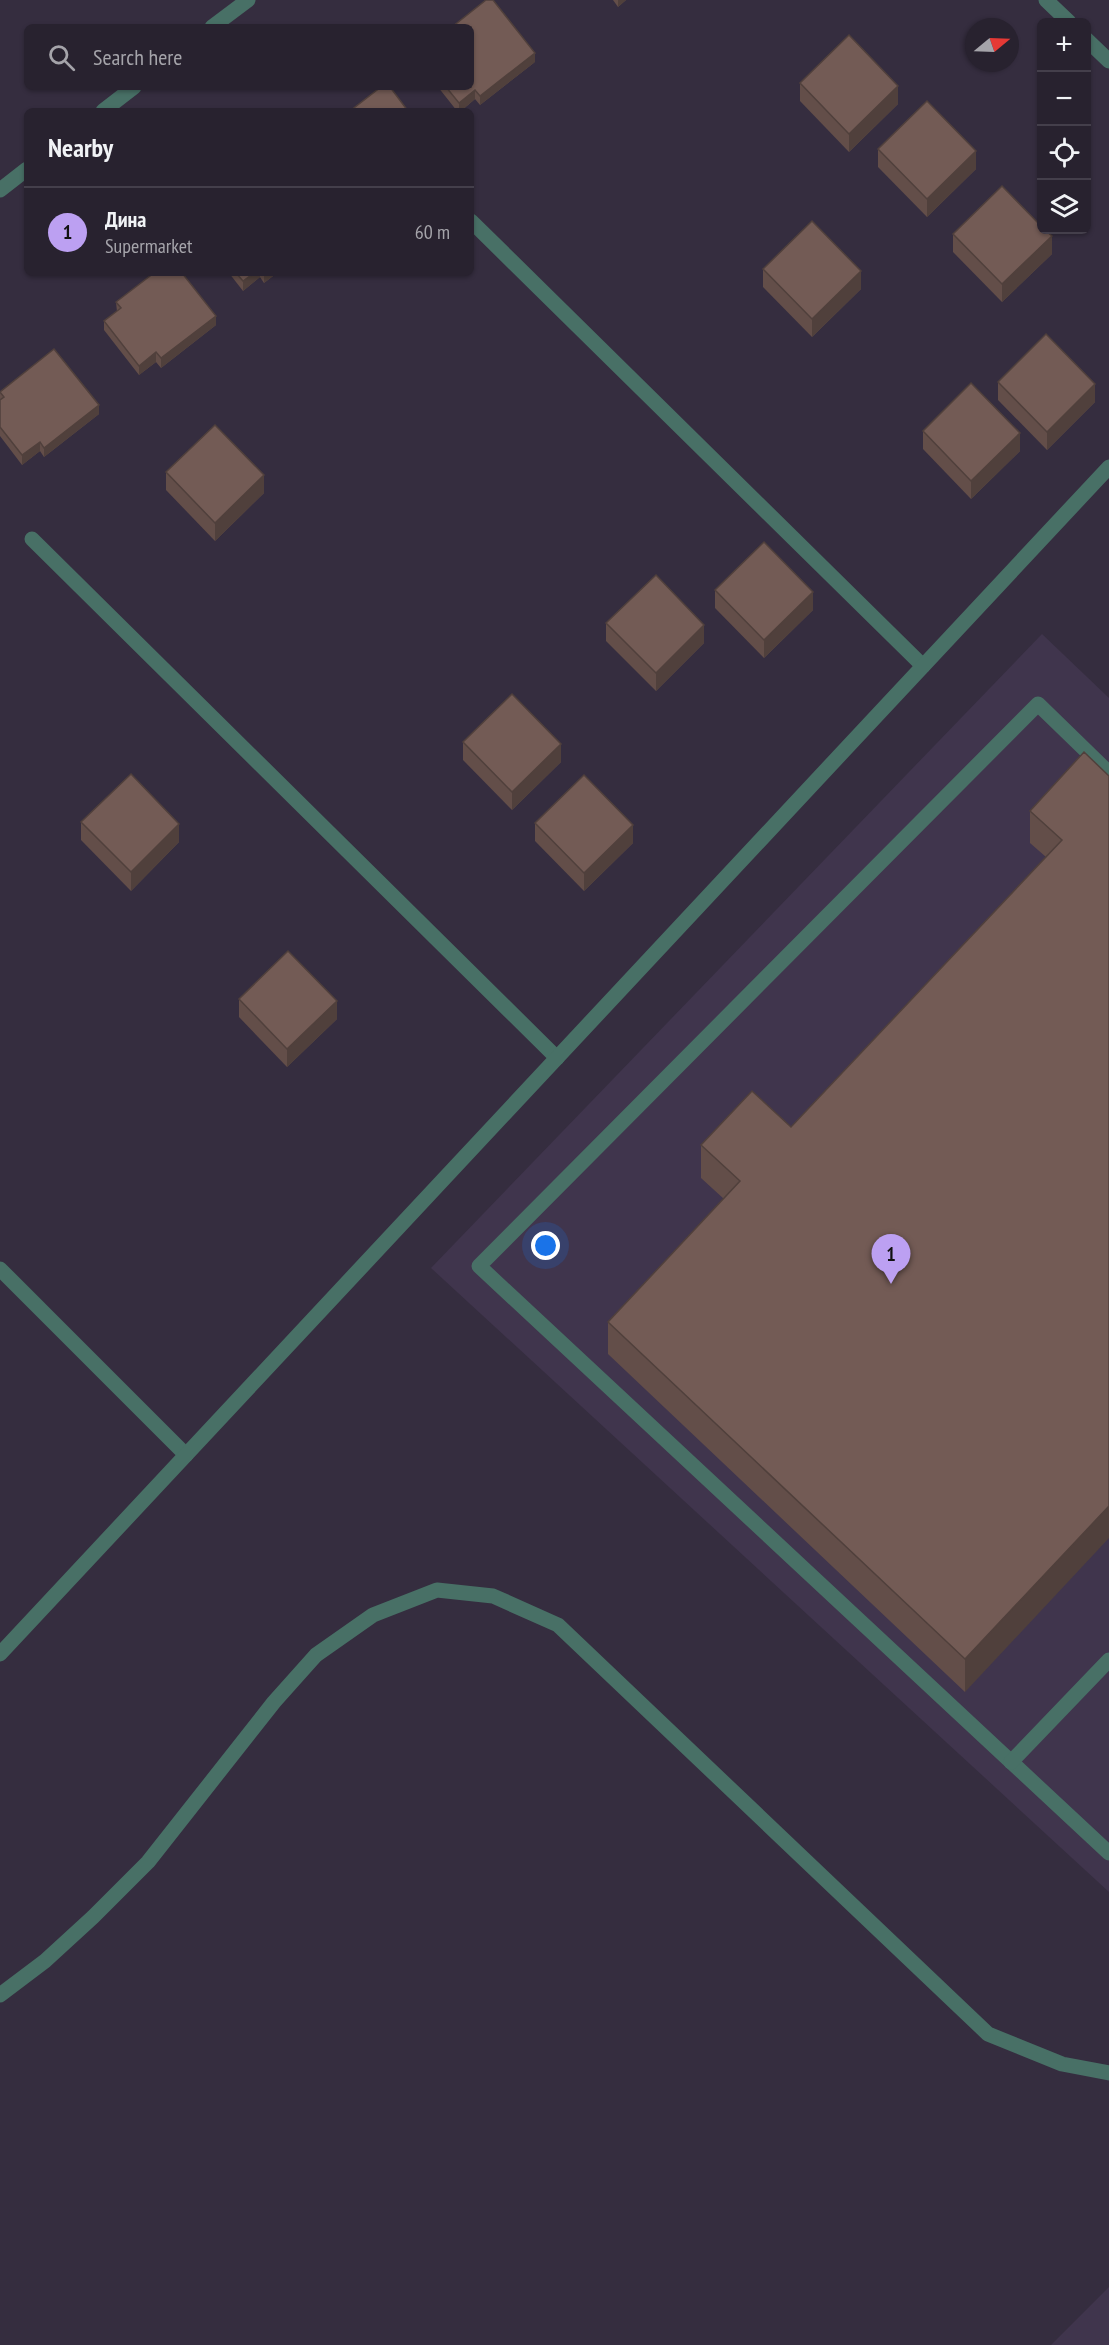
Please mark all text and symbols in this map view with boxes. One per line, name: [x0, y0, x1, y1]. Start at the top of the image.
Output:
north arrow: [965, 18, 1019, 72]
map controls: [1037, 18, 1091, 234]
button: +: [1037, 18, 1091, 72]
search box: [24, 24, 474, 90]
icon: search: [45, 41, 78, 74]
text: Search here: [93, 43, 182, 71]
button: −: [1037, 72, 1091, 126]
button: locate: [1037, 126, 1091, 180]
text: Nearby: [48, 131, 113, 164]
button: layers: [1037, 180, 1091, 234]
text: Дина: [105, 205, 146, 233]
text: 1: [63, 219, 72, 245]
text: 60 m: [415, 219, 450, 245]
text: Supermarket: [105, 233, 193, 259]
your location: [531, 1231, 560, 1260]
pin: 1: [872, 1234, 910, 1284]

